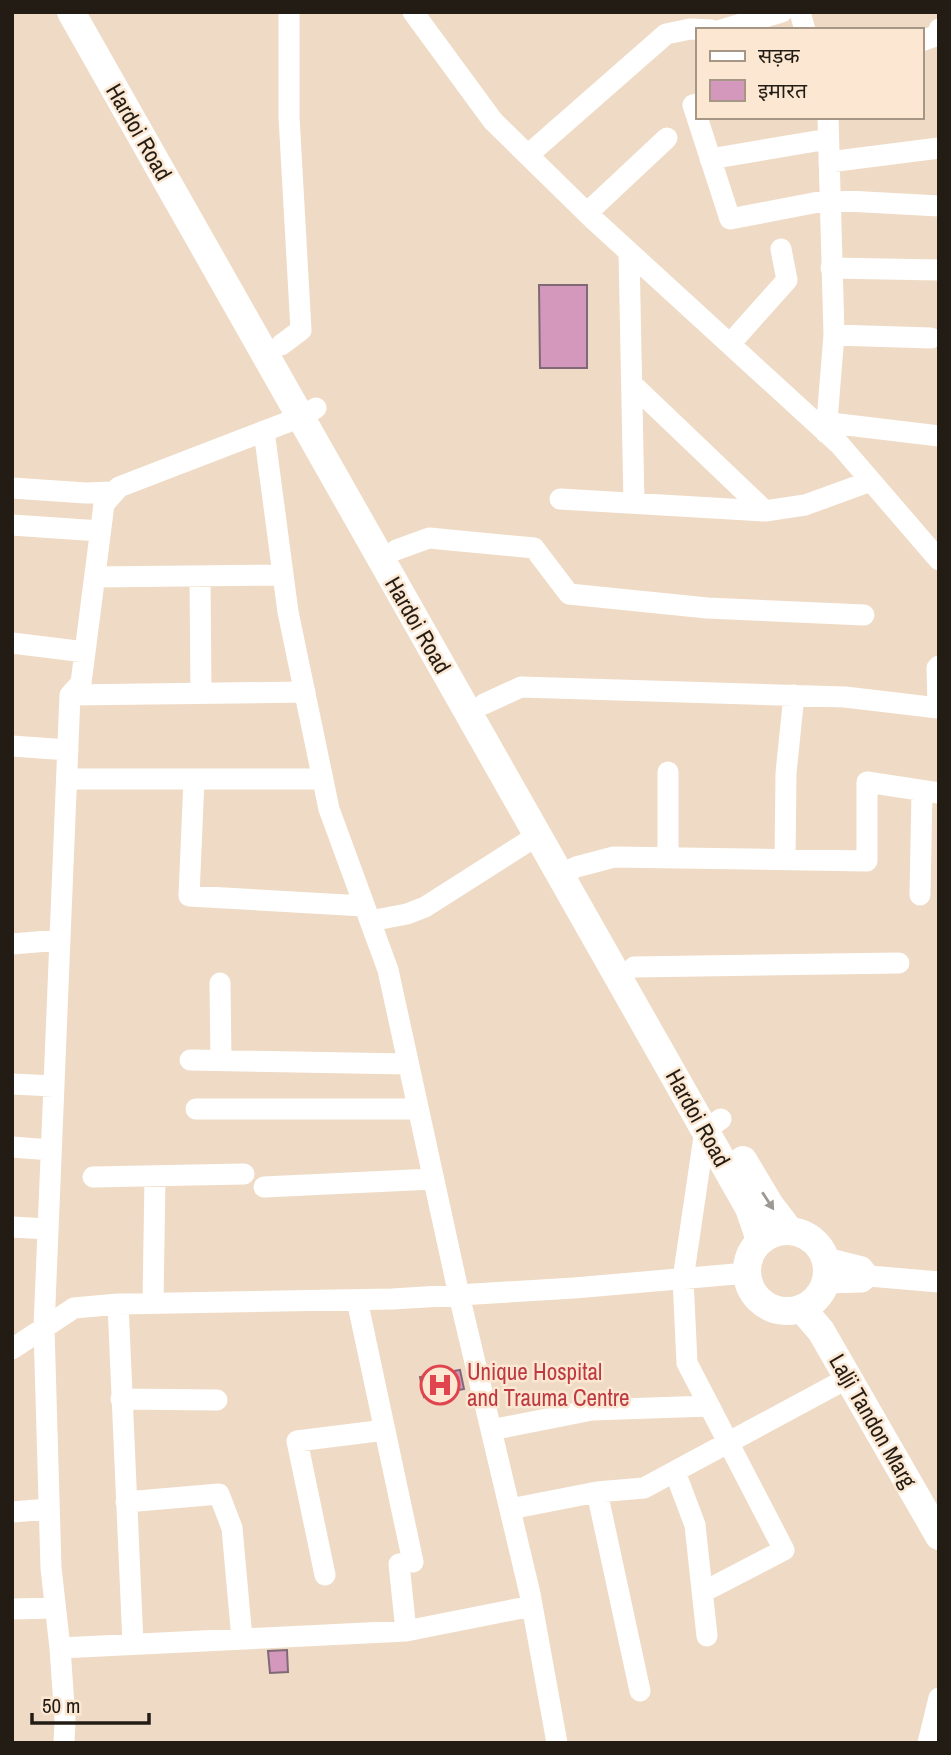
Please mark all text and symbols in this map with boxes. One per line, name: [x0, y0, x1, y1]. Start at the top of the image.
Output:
legend: [696, 28, 923, 119]
text: सड़क: [758, 41, 800, 70]
text: इमारत: [758, 76, 808, 105]
street label: Hardoi Road: [99, 78, 180, 186]
street label: Hardoi Road: [378, 571, 459, 679]
street label: Hardoi Road: [659, 1063, 738, 1172]
one-way arrow: [761, 1192, 775, 1210]
street label: Lalji Tandon Marg: [823, 1348, 925, 1494]
place label: Unique Hospital and Trauma Centre: [467, 1356, 630, 1413]
hospital icon: Unique Hospital and Trauma Centre: [419, 1364, 461, 1406]
scale bar: [32, 1682, 149, 1726]
text: 50 m: [42, 1691, 80, 1720]

